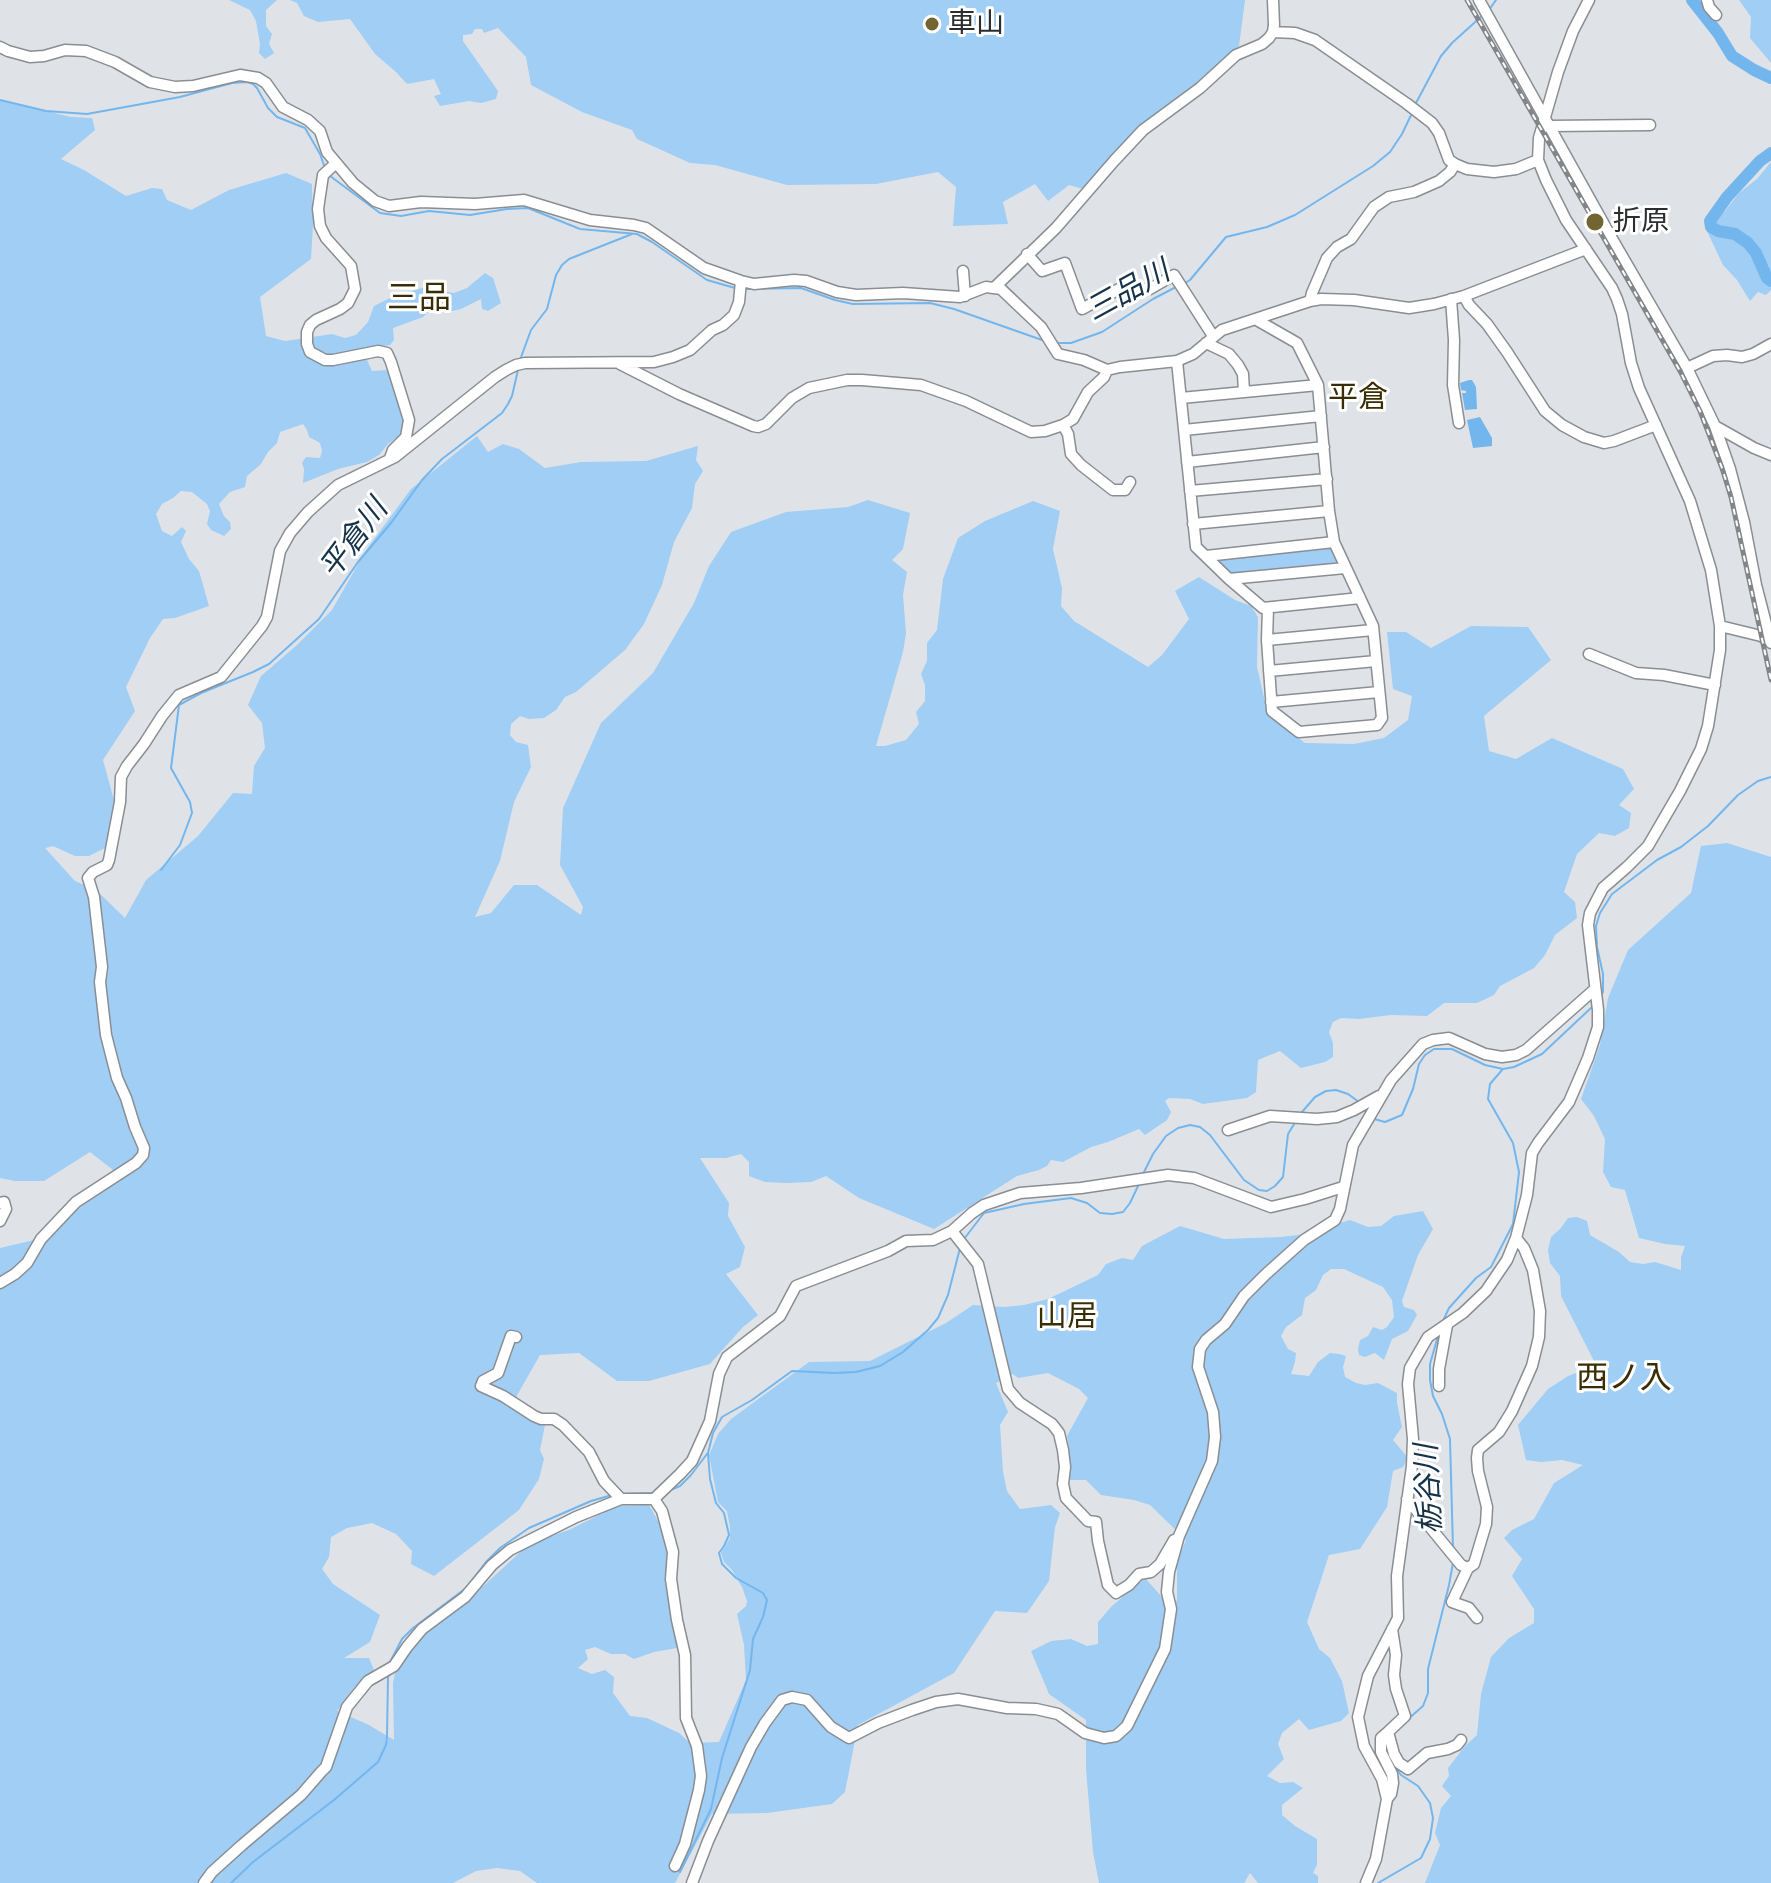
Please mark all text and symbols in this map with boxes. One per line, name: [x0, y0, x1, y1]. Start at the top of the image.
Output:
place label: 車山: [948, 7, 1004, 41]
marker: 車山: [923, 15, 941, 33]
place label: 折原: [1613, 205, 1669, 239]
marker: 折原: [1584, 211, 1606, 233]
water label: 三品川: [1080, 253, 1176, 329]
district label: 三品: [387, 279, 451, 317]
district label: 平倉: [1328, 380, 1388, 416]
water label: 平倉川: [313, 492, 395, 586]
district label: 山居: [1037, 1299, 1097, 1335]
district label: 西ノ入: [1576, 1359, 1672, 1397]
water label: 栃谷川: [1409, 1443, 1449, 1535]

